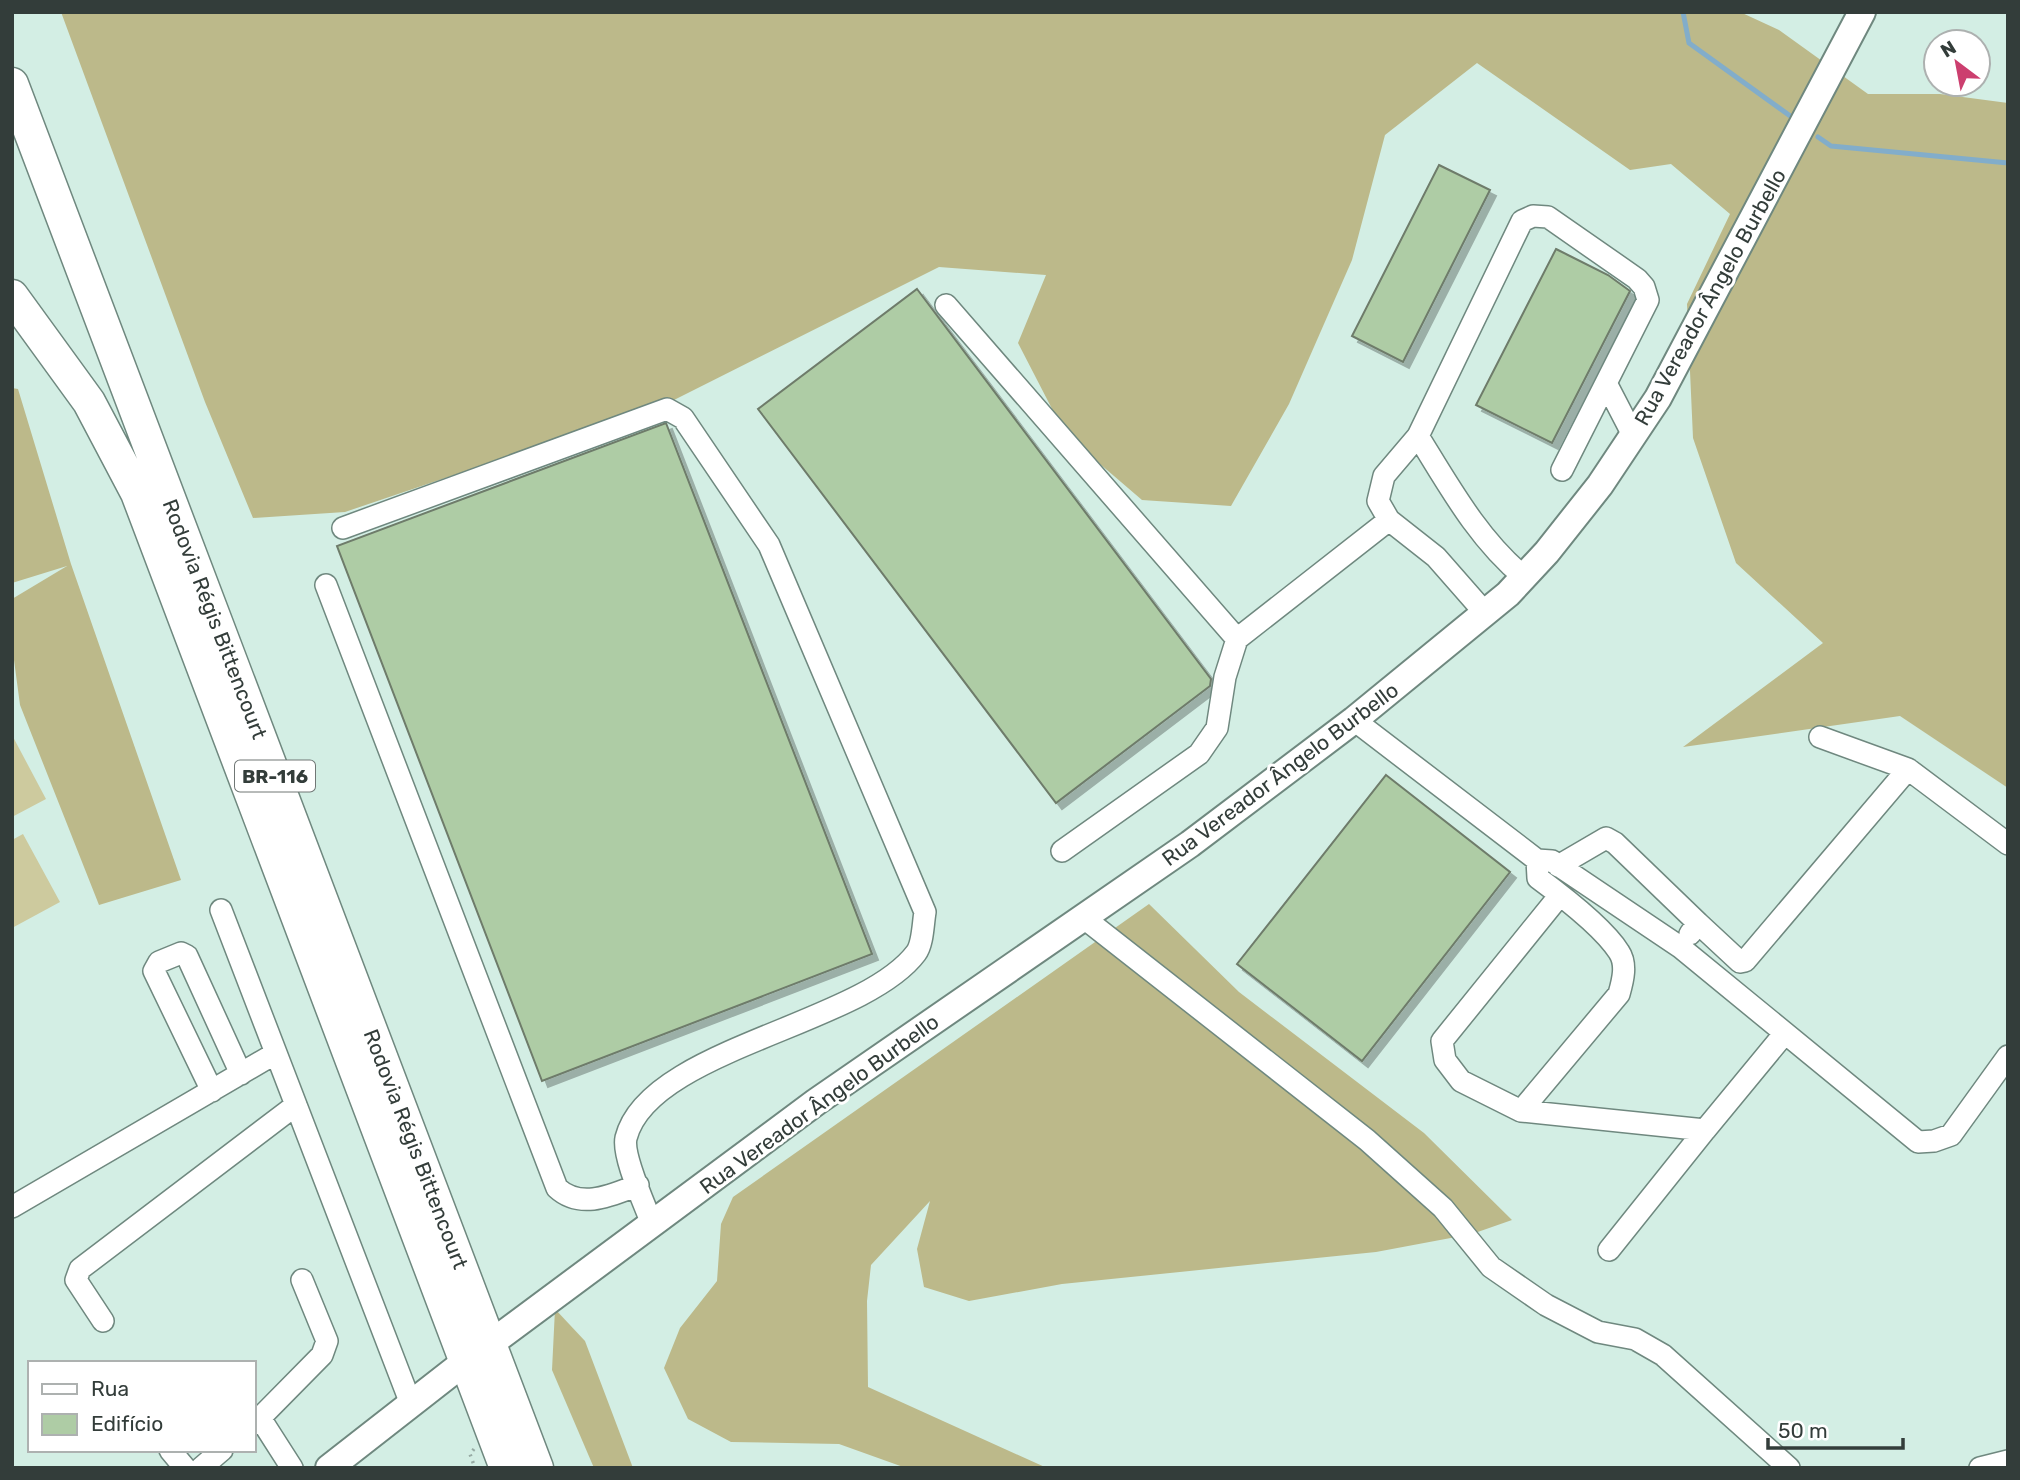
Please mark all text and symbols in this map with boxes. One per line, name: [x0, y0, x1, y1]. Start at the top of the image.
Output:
north arrow: [1922, 28, 1992, 98]
text: N: [1936, 36, 1960, 62]
street label: Rua Vereador Ângelo Burbello: [1629, 164, 1791, 430]
street label: Rodovia Régis Bittencourt: [158, 496, 272, 742]
street label: Rua Vereador Ângelo Burbello: [1157, 677, 1403, 871]
road number: BR-116: [235, 761, 315, 792]
street label: Rua Vereador Ângelo Burbello: [695, 1009, 943, 1199]
street label: Rodovia Régis Bittencourt: [359, 1026, 473, 1272]
legend: [28, 1361, 256, 1452]
text: Rua: [91, 1376, 129, 1401]
scale bar: [1768, 1406, 1903, 1450]
text: Edifício: [91, 1411, 163, 1436]
text: 50 m: [1778, 1418, 1828, 1443]

